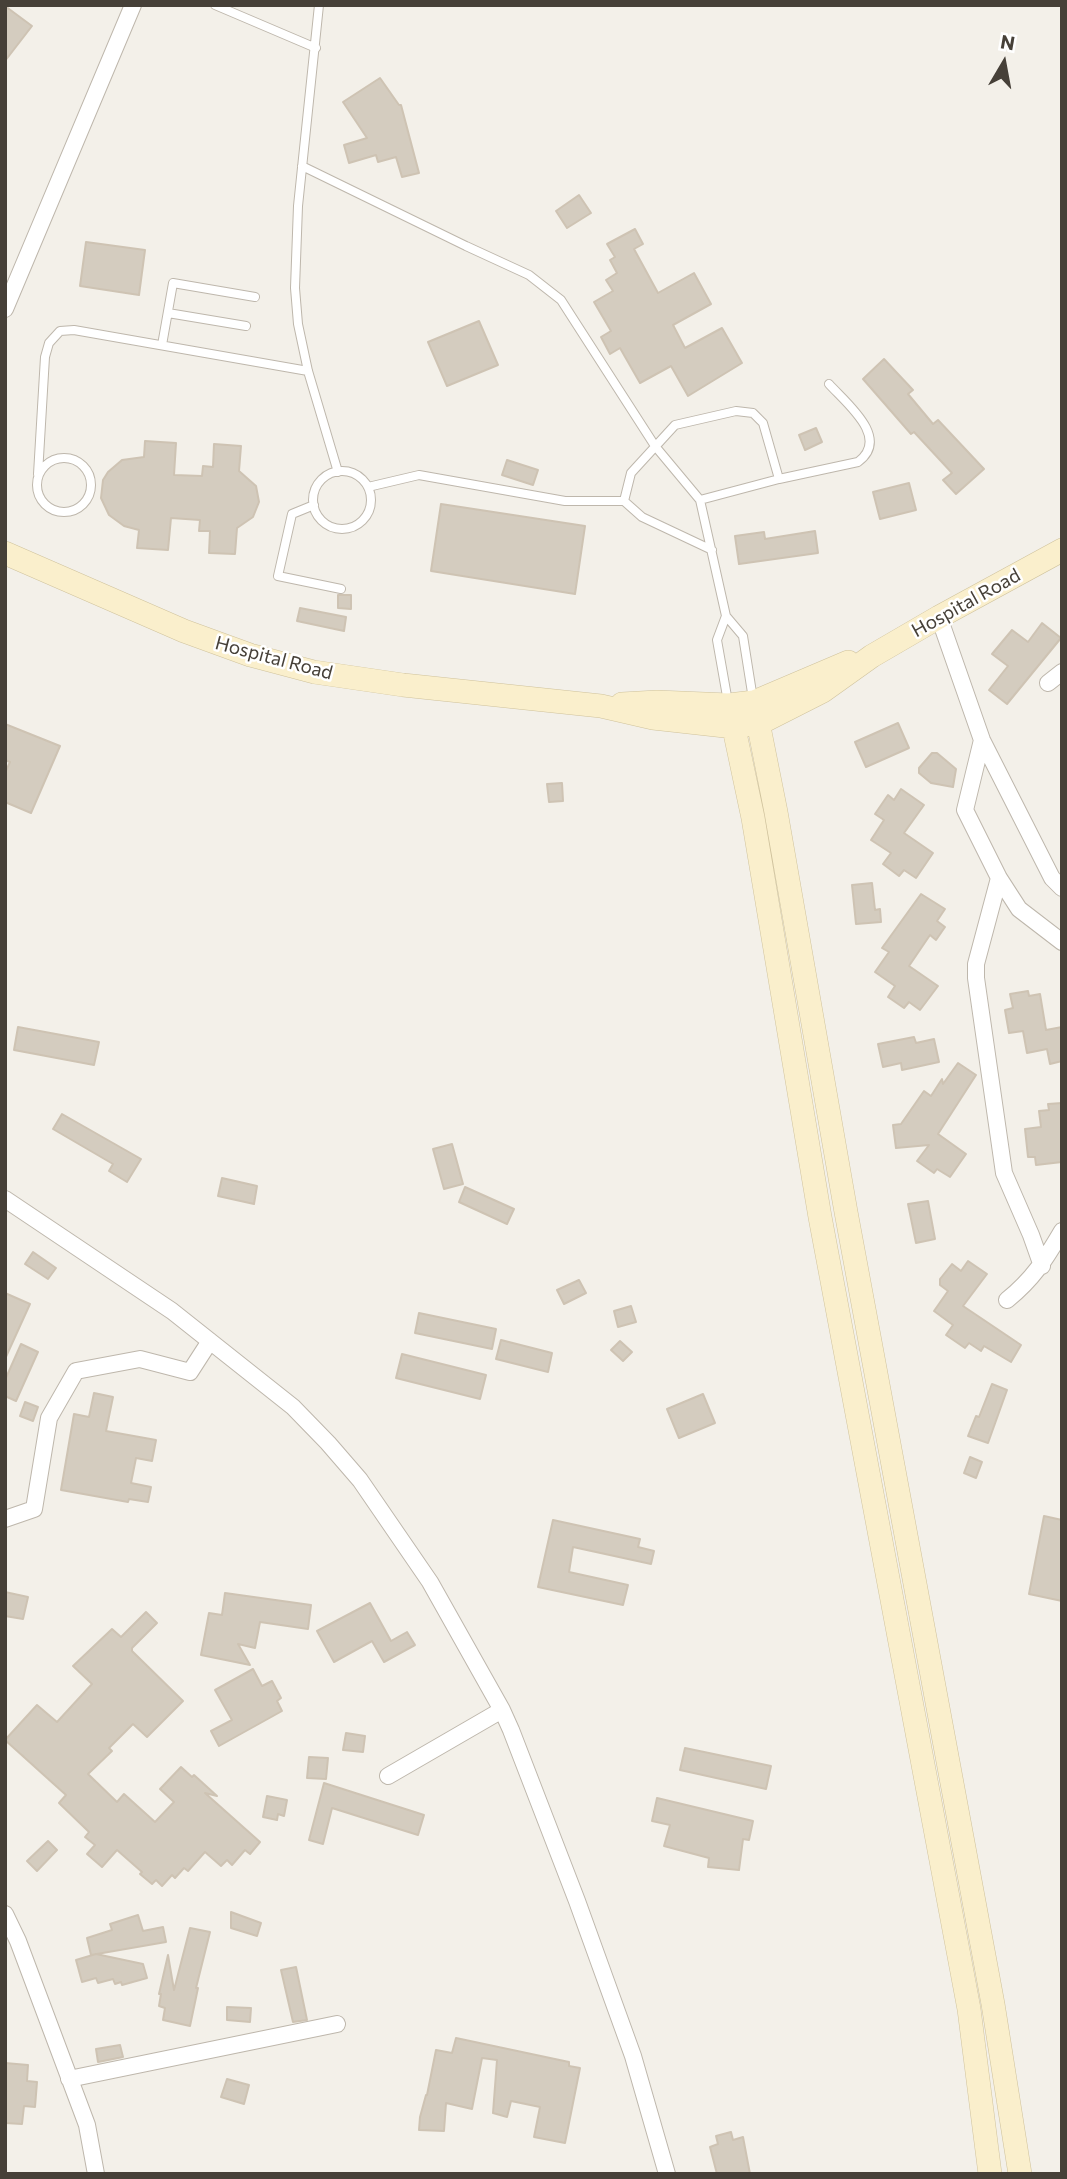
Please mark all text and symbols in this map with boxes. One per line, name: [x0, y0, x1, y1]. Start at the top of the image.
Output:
north arrow: [969, 28, 1039, 98]
text: N: [999, 29, 1017, 54]
street label: Hospital Road: [908, 564, 1024, 642]
street label: Hospital Road: [213, 631, 335, 685]

